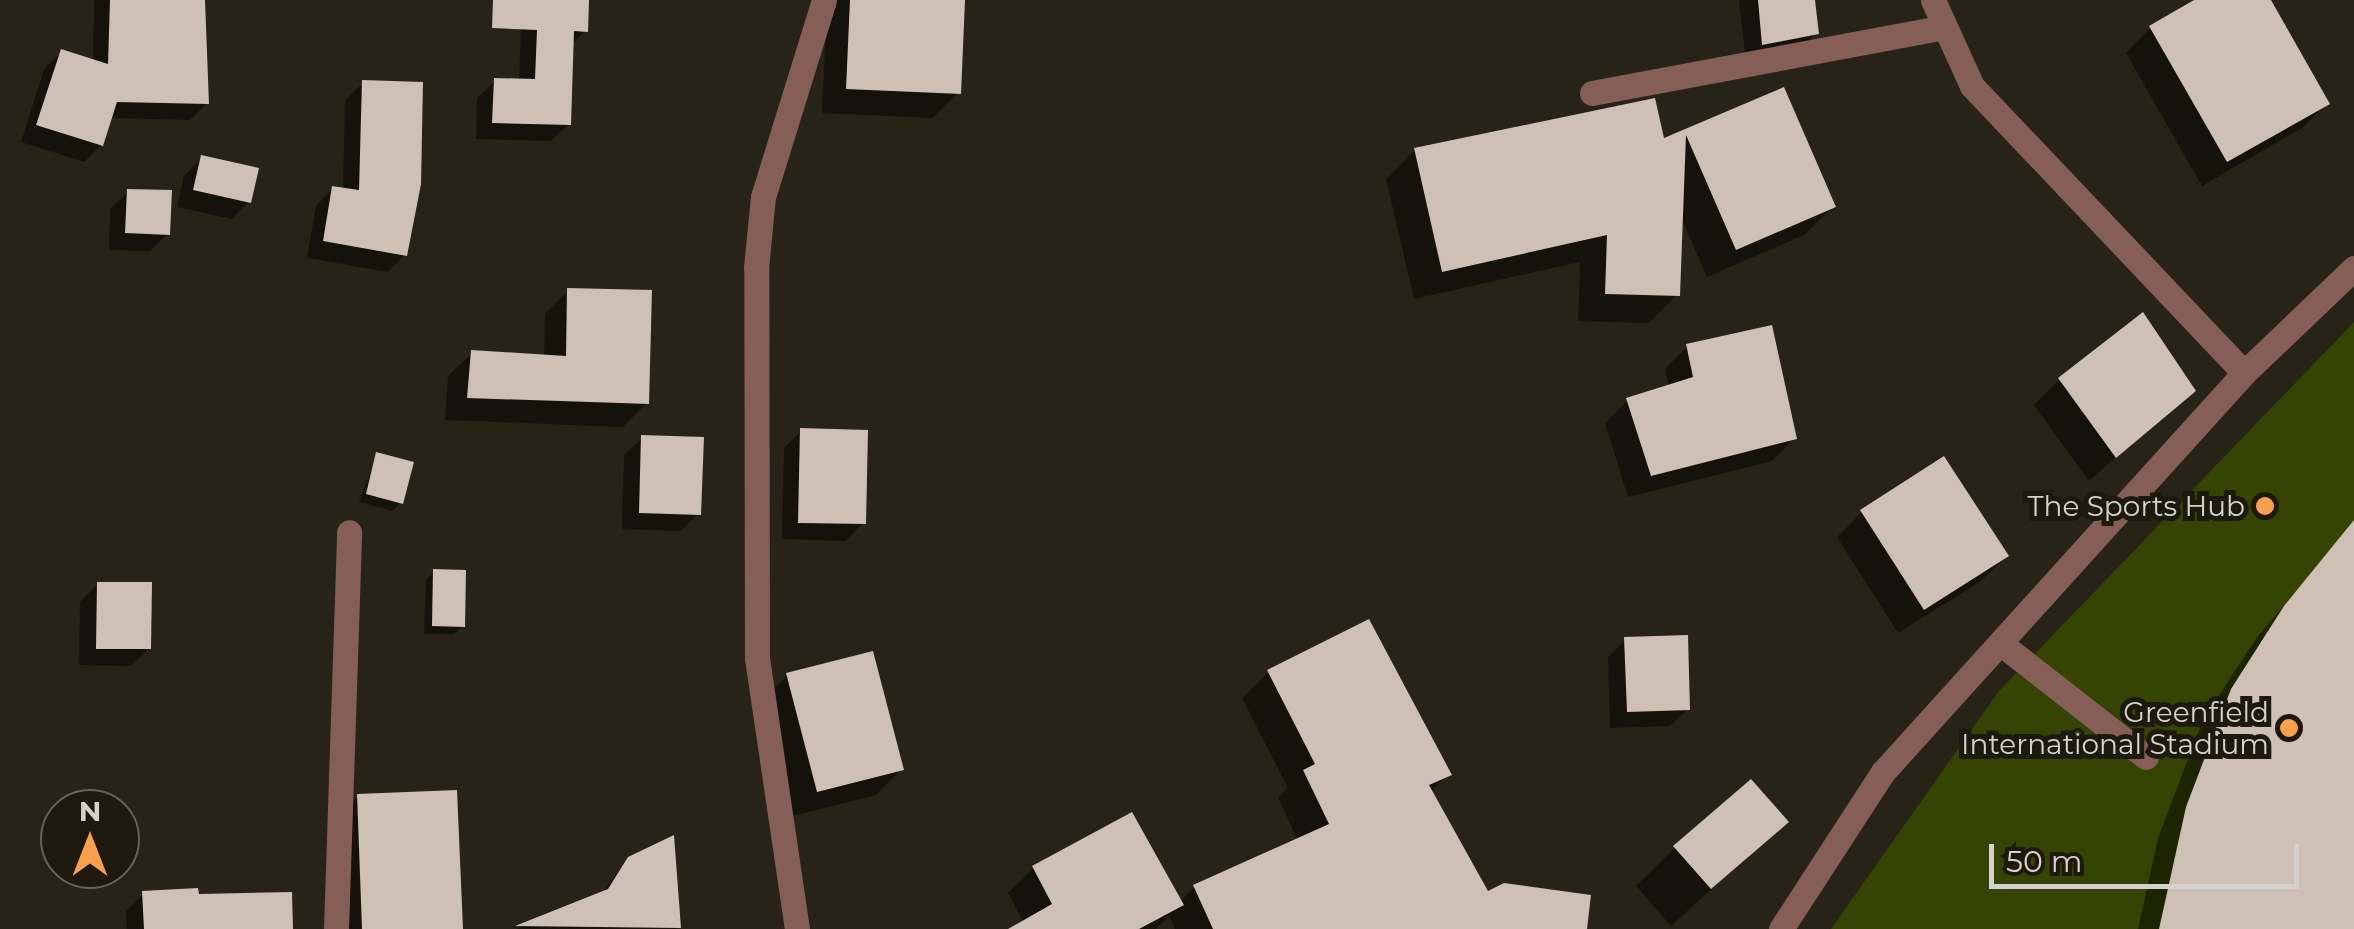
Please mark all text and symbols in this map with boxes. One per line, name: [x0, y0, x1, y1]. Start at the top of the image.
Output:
place label: The Sports Hub: [2027, 489, 2245, 523]
marker: The Sports Hub: [2254, 495, 2276, 517]
place label: Greenfield International Stadium: [1961, 695, 2269, 761]
marker: Greenfield International Stadium: [2278, 717, 2300, 739]
north arrow: [40, 789, 140, 889]
text: N: [79, 794, 101, 828]
scale bar: [1994, 824, 2304, 886]
text: 50 m: [2006, 843, 2083, 880]

